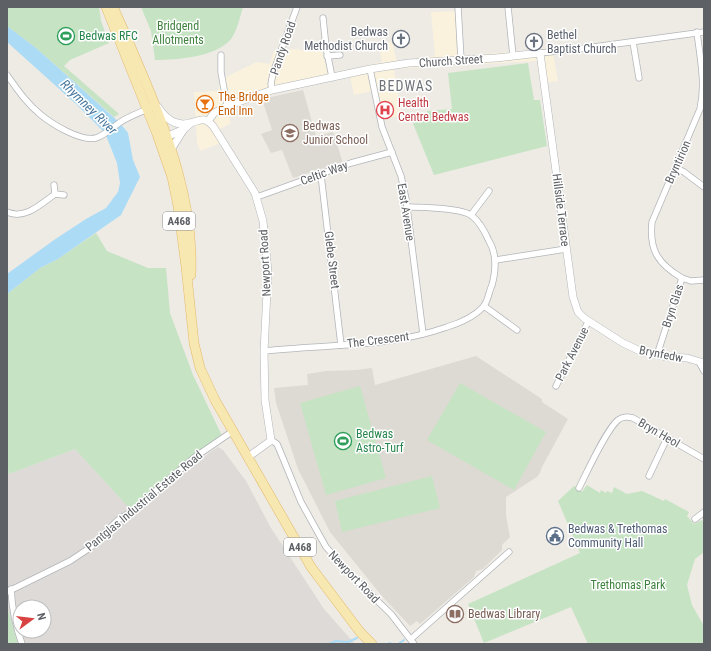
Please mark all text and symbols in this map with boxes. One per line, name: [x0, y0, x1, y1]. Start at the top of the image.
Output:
park label: Bridgend Allotments: [152, 19, 204, 47]
street label: Pandy Road: [267, 19, 299, 77]
place label: Bedwas Methodist Church: [304, 25, 388, 53]
sports icon: Bedwas RFC: [56, 26, 76, 46]
place label: Bethel Baptist Church: [547, 28, 617, 56]
place label: Bedwas RFC: [79, 29, 138, 43]
church icon: Bedwas Methodist Church: [391, 29, 411, 49]
church icon: Bethel Baptist Church: [524, 32, 544, 52]
street label: Church Street: [419, 52, 484, 70]
water label: Rhymney River: [58, 76, 121, 138]
district label: BEDWAS: [379, 78, 433, 94]
place label: The Bridge End Inn: [218, 90, 269, 118]
bar icon: The Bridge End Inn: [195, 94, 215, 114]
place label: Health Centre Bedwas: [398, 96, 469, 124]
hospital icon: Health Centre Bedwas: [375, 100, 395, 120]
place label: Bedwas Junior School: [303, 119, 368, 147]
school or university icon: Bedwas Junior School: [280, 123, 300, 143]
street label: Bryntirion: [662, 138, 694, 186]
street label: Celtic Way: [298, 158, 350, 188]
street label: Hillside Terrace: [550, 173, 572, 248]
street label: East Avenue: [395, 182, 418, 242]
road number: A468: [163, 212, 195, 230]
street label: Newport Road: [256, 229, 274, 297]
street label: Glebe Street: [322, 230, 343, 290]
street label: Bryn Glas: [659, 282, 687, 330]
street label: Park Avenue: [552, 324, 592, 383]
street label: The Crescent: [346, 329, 410, 351]
street label: Brynfedw: [638, 343, 684, 365]
street label: Bryn Heol: [636, 416, 682, 450]
place label: Bedwas Astro-Turf: [356, 427, 404, 455]
sports icon: Bedwas Astro-Turf: [333, 431, 353, 451]
street label: Pantglas Industrial Estate Road: [83, 448, 205, 554]
place label: Bedwas & Trethomas Community Hall: [568, 522, 668, 550]
public building icon: Bedwas & Trethomas Community Hall: [545, 526, 565, 546]
road number: A468: [284, 538, 316, 556]
street label: Newport Road: [326, 548, 382, 606]
park label: Trethomas Park: [591, 578, 666, 592]
north arrow: [12, 599, 52, 639]
library icon: Bedwas Library: [445, 604, 465, 624]
place label: Bedwas Library: [468, 607, 540, 621]
text: N: [34, 612, 48, 622]

